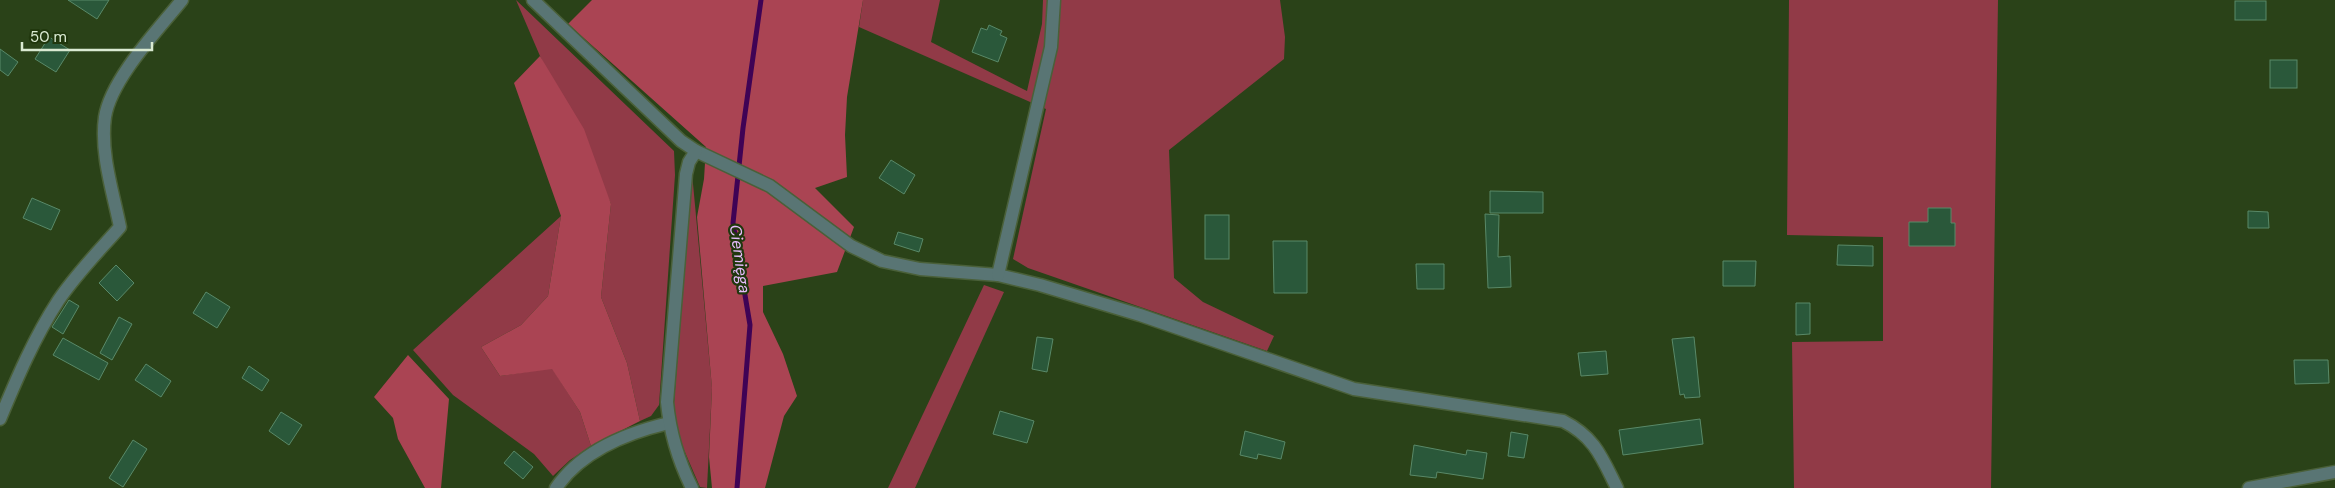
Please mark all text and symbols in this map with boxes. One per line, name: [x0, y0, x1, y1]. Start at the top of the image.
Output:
scale bar: [22, 20, 152, 52]
text: 50 m: [30, 27, 67, 47]
water label: Ciemięga: [725, 223, 755, 295]

